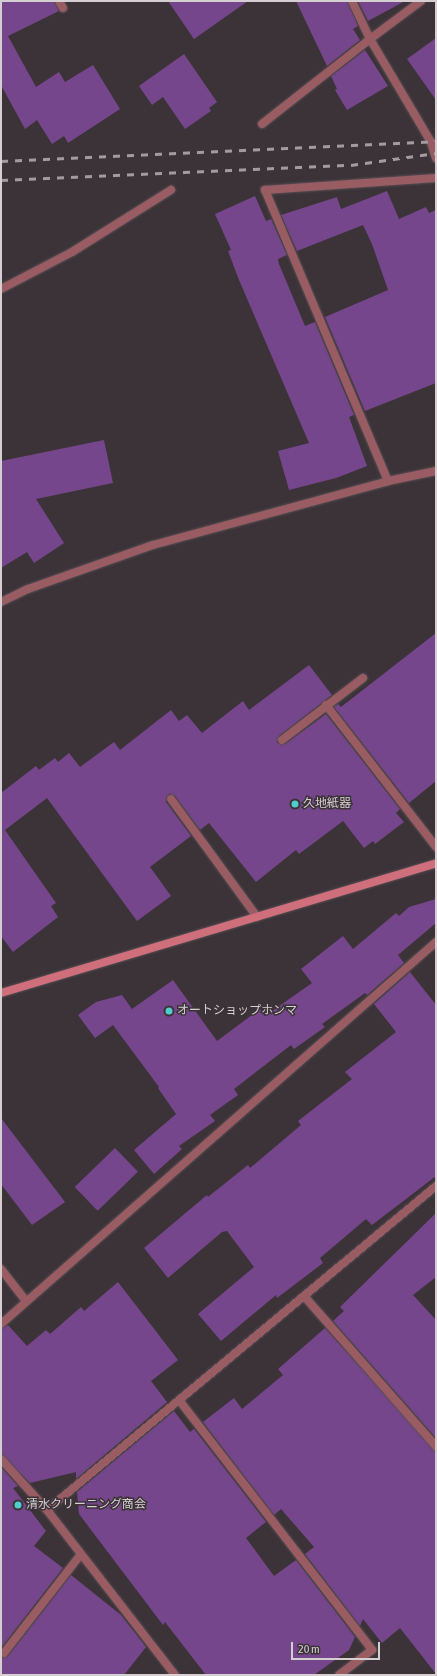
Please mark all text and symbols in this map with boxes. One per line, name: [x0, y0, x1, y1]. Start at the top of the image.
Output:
place label: 久地紙器: [303, 797, 351, 811]
marker: 久地紙器: [290, 799, 300, 809]
place label: オートショップホンマ: [177, 1004, 297, 1018]
marker: オートショップホンマ: [164, 1006, 174, 1016]
place label: 清水クリーニング商会: [26, 1498, 146, 1512]
marker: 清水クリーニング商会: [13, 1500, 23, 1510]
scale bar: [293, 1634, 382, 1660]
text: 20 m: [298, 1642, 320, 1656]

